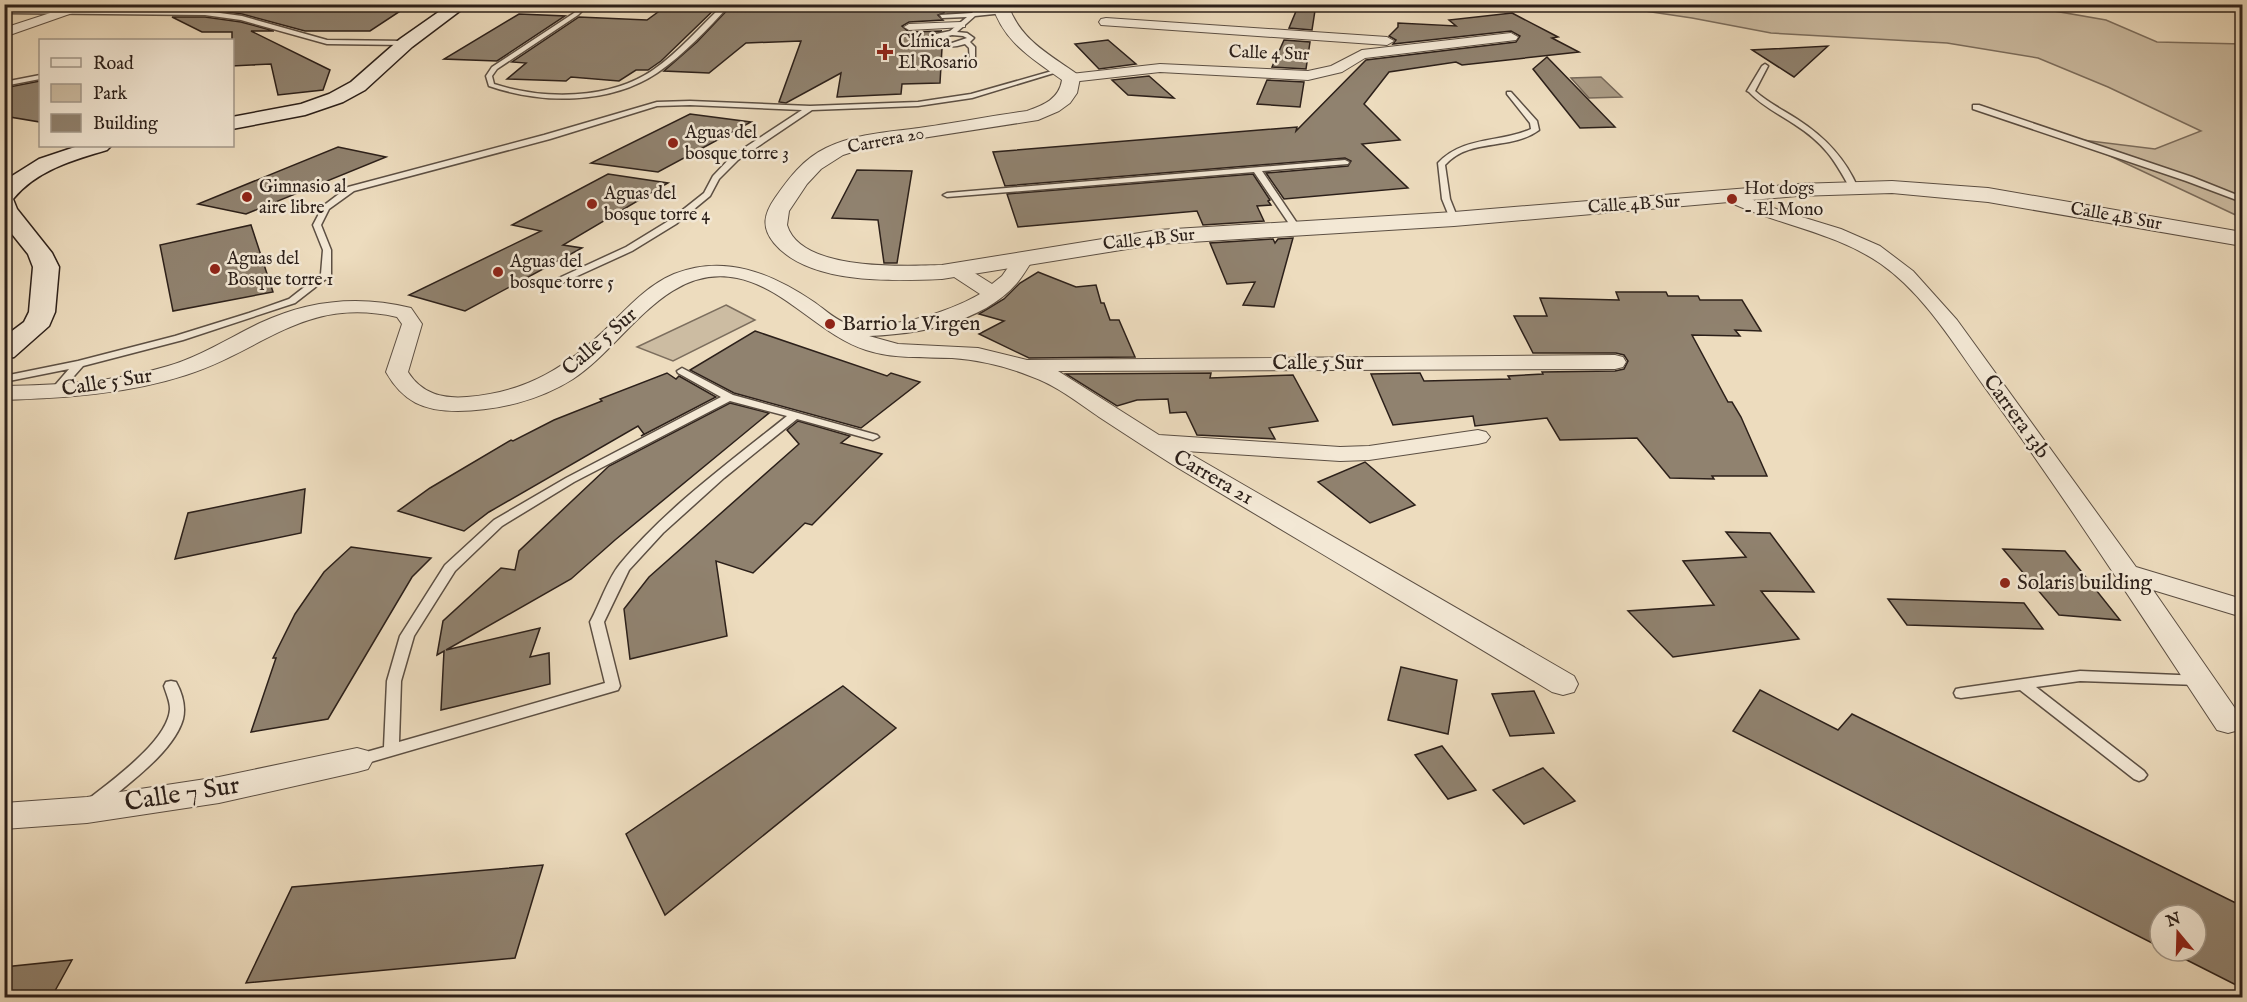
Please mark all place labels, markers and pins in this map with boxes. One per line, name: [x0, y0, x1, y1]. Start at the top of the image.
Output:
place label: Clínica El Rosario: [898, 31, 978, 75]
marker: Clínica El Rosario: [876, 43, 894, 61]
place label: Aguas del bosque torre 3: [684, 122, 789, 166]
marker: Aguas del bosque torre 3: [666, 136, 680, 150]
place label: Gimnasio al aire libre: [259, 176, 347, 220]
place label: Hot dogs - El Mono: [1744, 178, 1824, 222]
place label: Aguas del bosque torre 4: [603, 183, 710, 227]
marker: Gimnasio al aire libre: [240, 190, 254, 204]
marker: Hot dogs - El Mono: [1725, 192, 1739, 206]
marker: Aguas del bosque torre 4: [585, 197, 599, 211]
place label: Aguas del Bosque torre 1: [226, 248, 333, 292]
place label: Aguas del bosque torre 5: [509, 251, 614, 295]
marker: Aguas del Bosque torre 1: [208, 262, 222, 276]
marker: Aguas del bosque torre 5: [491, 265, 505, 279]
place label: Barrio la Virgen: [842, 311, 981, 338]
marker: Barrio la Virgen: [823, 317, 837, 331]
place label: Solaris building: [2017, 570, 2152, 597]
marker: Solaris building: [1998, 576, 2012, 590]

